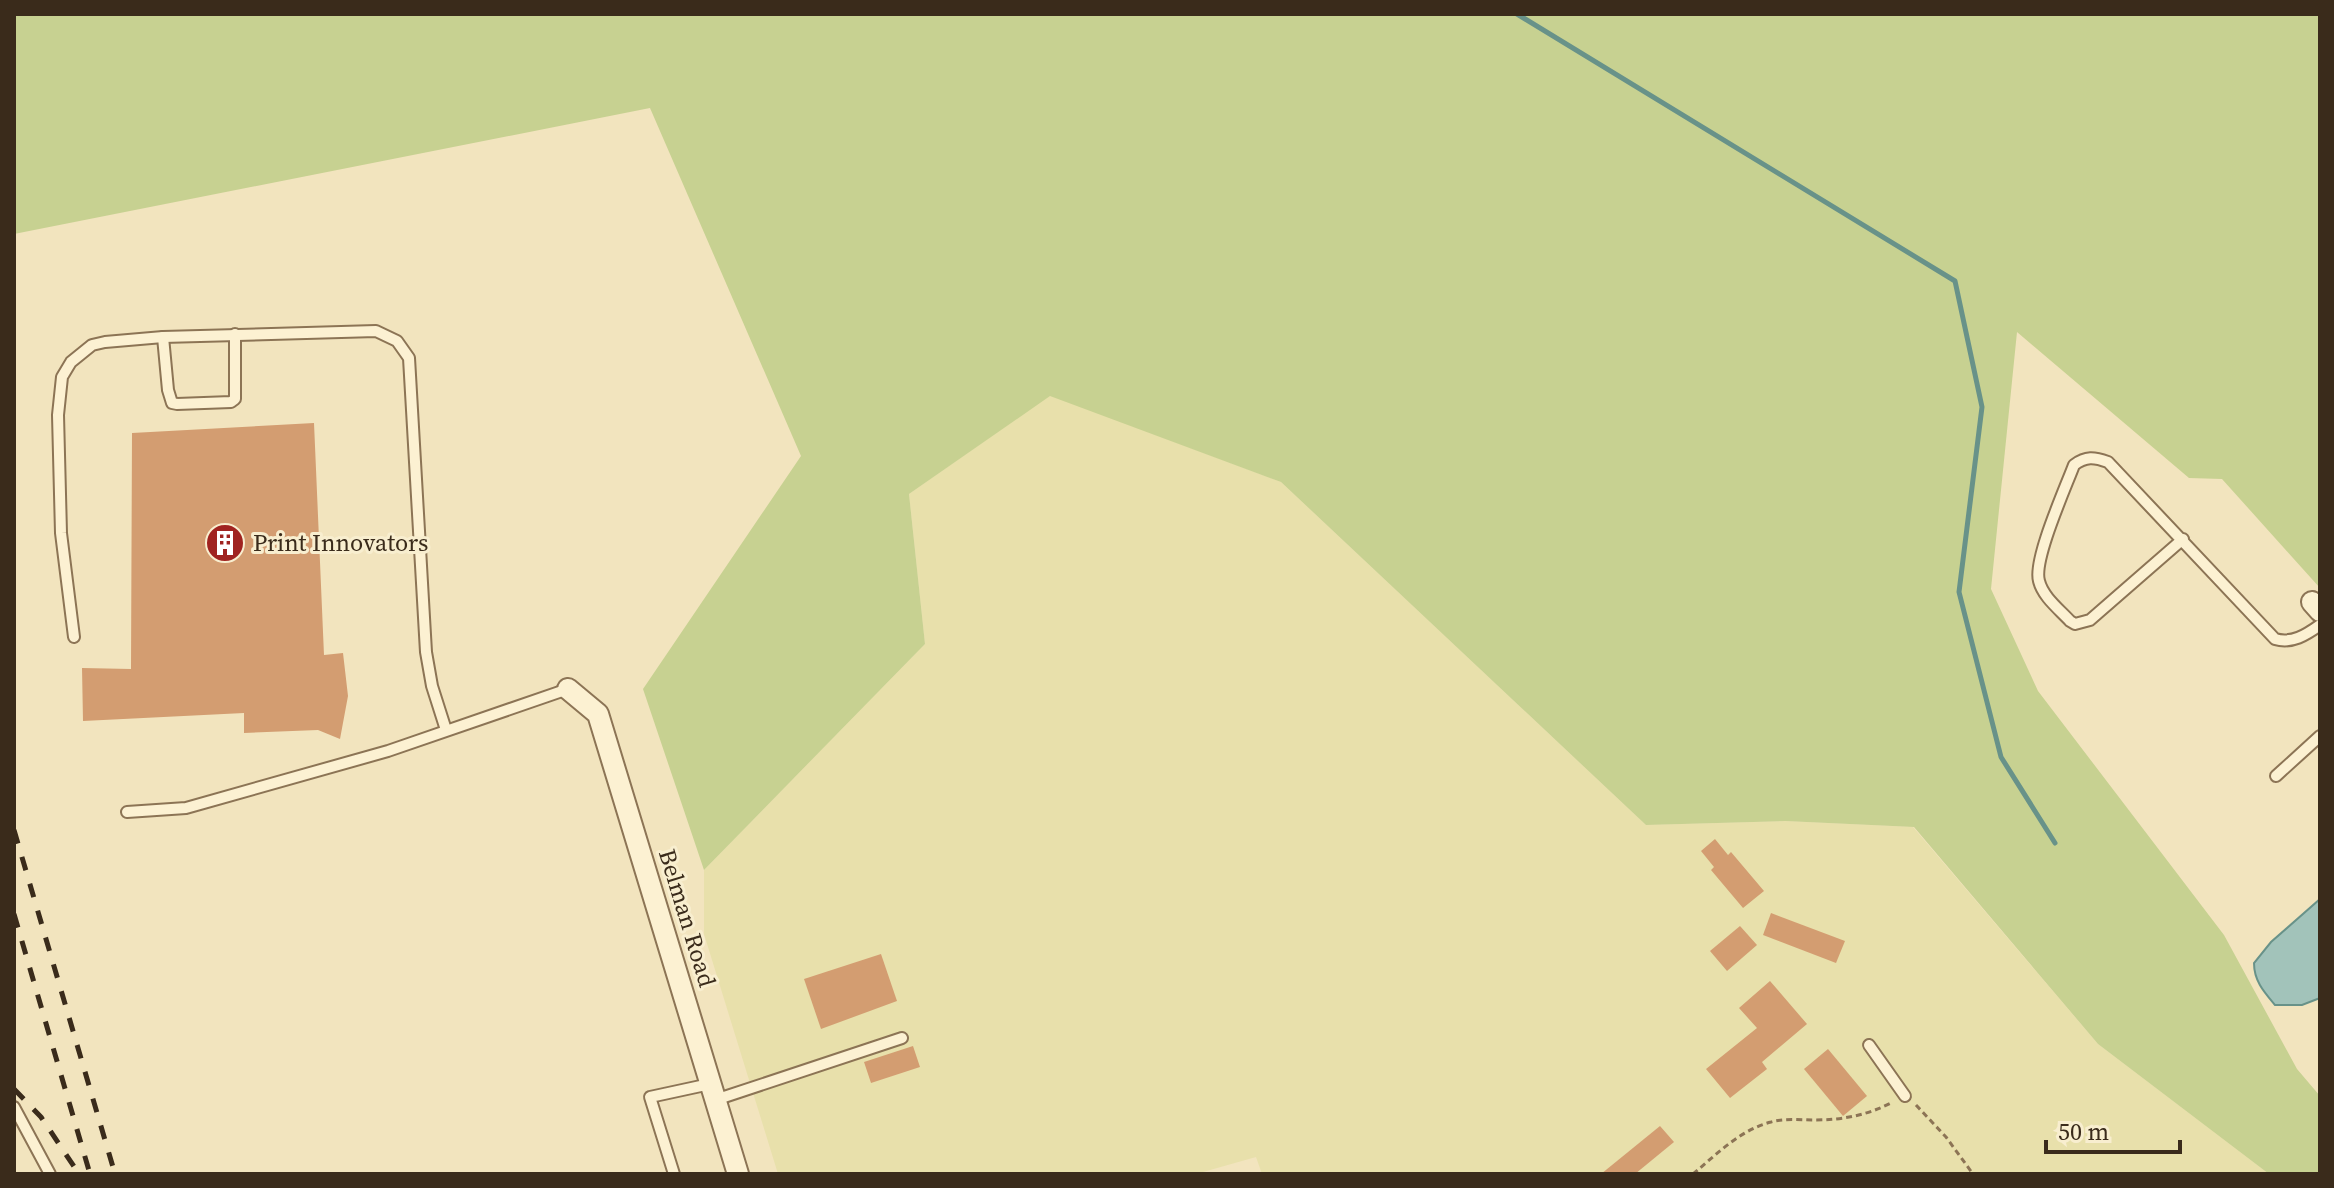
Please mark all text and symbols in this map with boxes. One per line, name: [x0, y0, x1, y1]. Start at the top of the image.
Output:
building icon: Print Innovators: [204, 522, 246, 564]
place label: Print Innovators: [253, 526, 428, 559]
street label: Belman Road: [651, 845, 724, 991]
scale bar: [2046, 1104, 2180, 1154]
text: 50 m: [2058, 1115, 2109, 1148]

